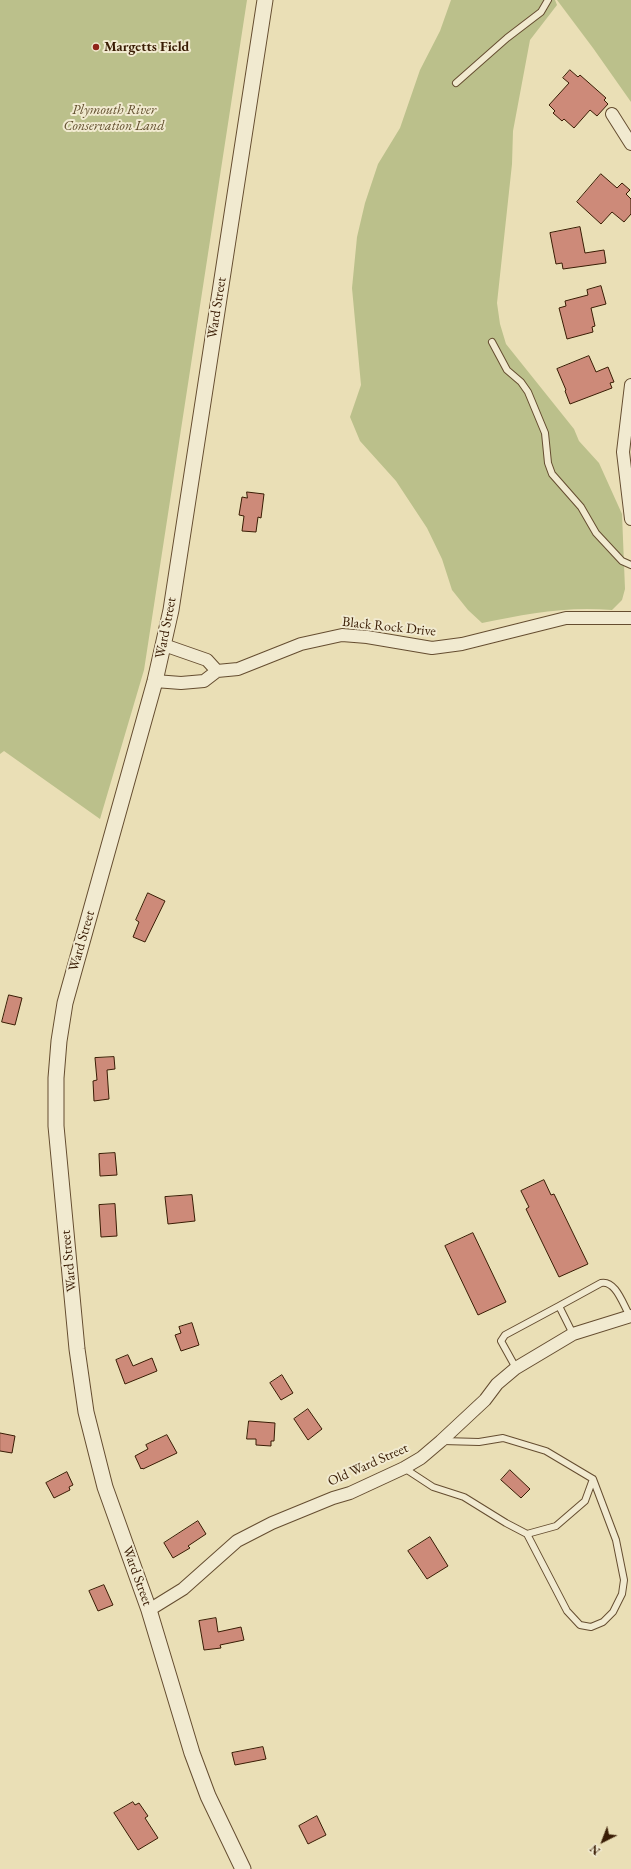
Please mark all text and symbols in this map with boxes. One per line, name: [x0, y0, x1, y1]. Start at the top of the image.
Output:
place label: Margetts Field: [104, 39, 189, 55]
marker: Margetts Field: [91, 42, 101, 52]
park label: Plymouth River Conservation Land: [64, 102, 164, 134]
street label: Ward Street: [204, 276, 230, 340]
street label: Ward Street: [152, 596, 180, 660]
street label: Black Rock Drive: [341, 614, 437, 640]
street label: Ward Street: [65, 909, 99, 973]
street label: Ward Street: [57, 1229, 81, 1293]
street label: Old Ward Street: [325, 1440, 411, 1490]
street label: Ward Street: [118, 1544, 156, 1608]
north arrow: [583, 1821, 623, 1861]
text: N: [587, 1842, 603, 1858]

